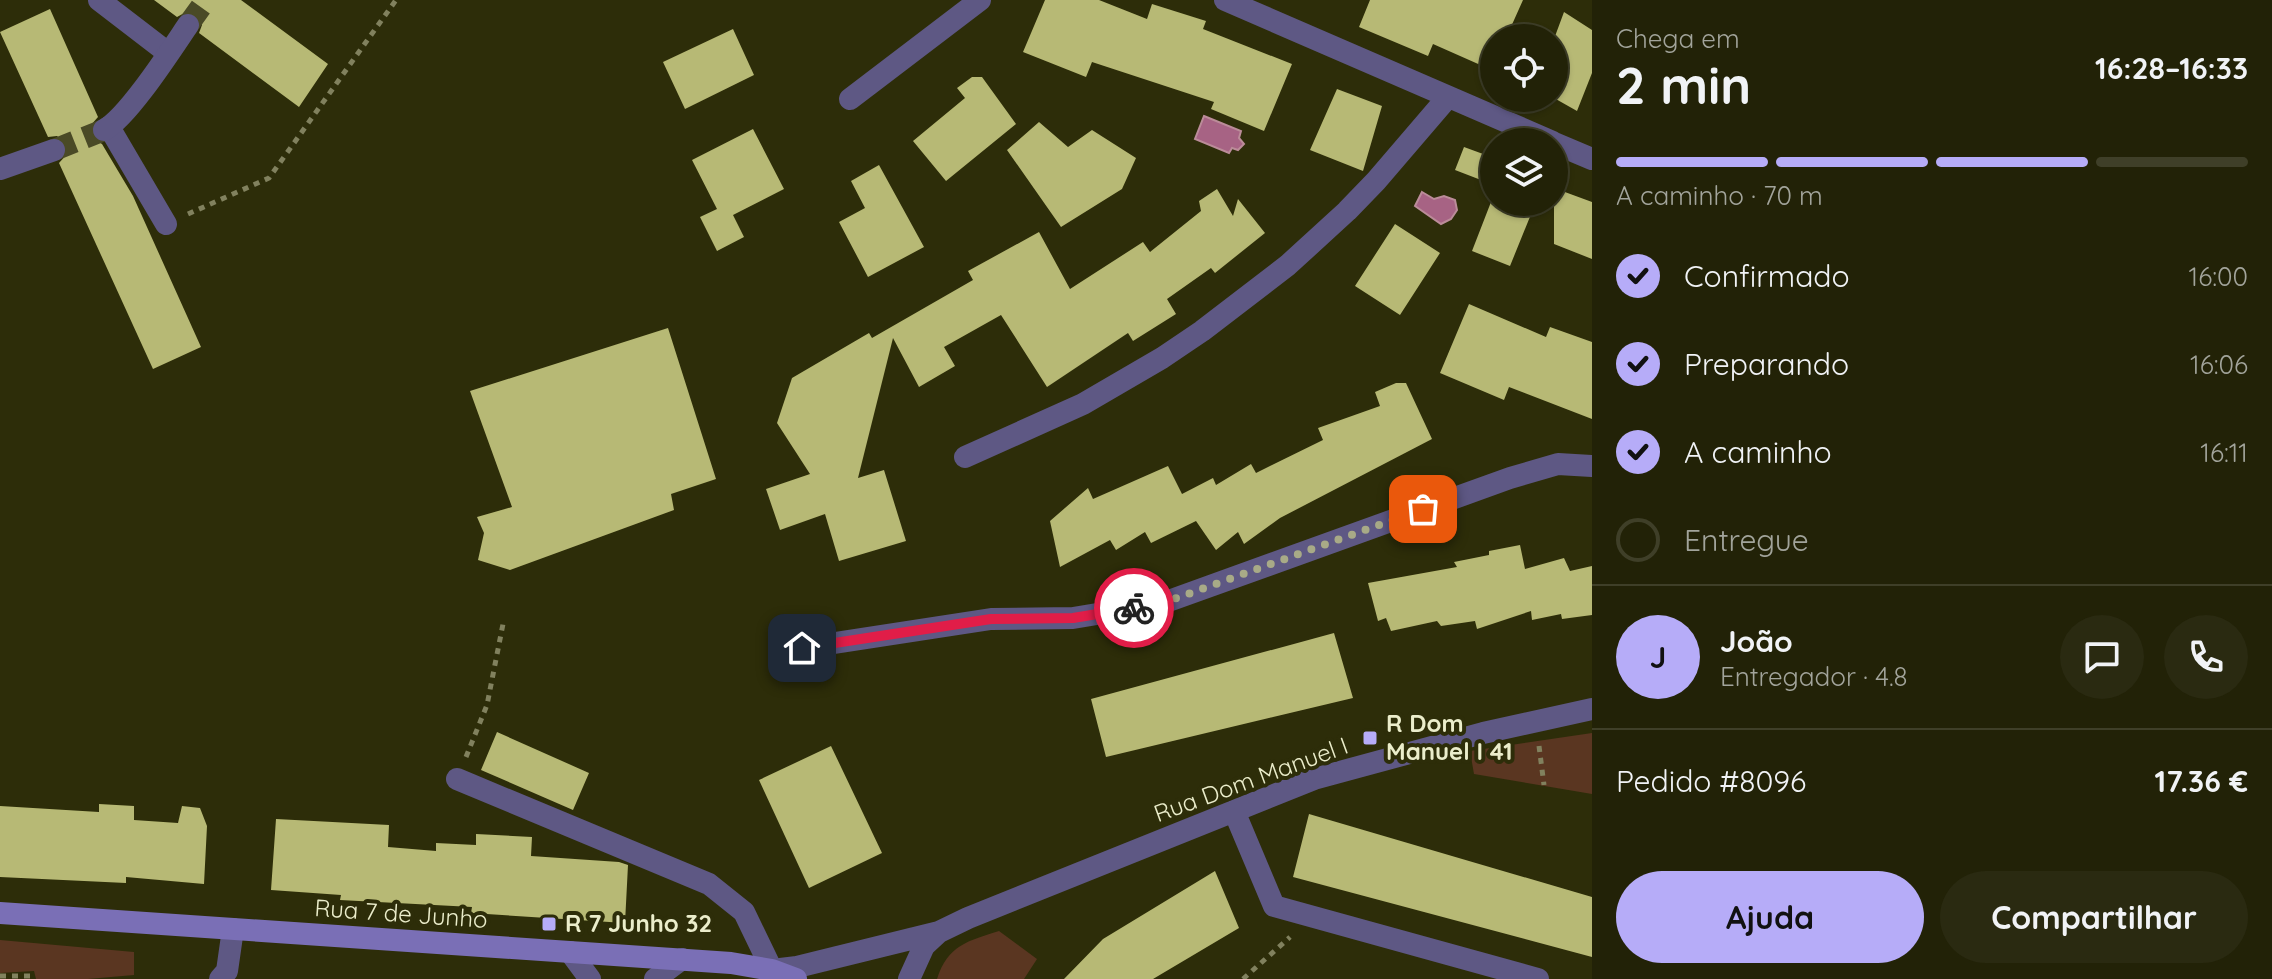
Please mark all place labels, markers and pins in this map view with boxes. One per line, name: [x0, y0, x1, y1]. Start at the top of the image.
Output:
pin: [1389, 475, 1457, 543]
pin: [768, 614, 836, 682]
place label: R Dom Manuel I 41: [1386, 708, 1513, 766]
marker: R Dom Manuel I 41: [1361, 729, 1379, 747]
place label: R 7 Junho 32: [565, 908, 712, 938]
marker: R 7 Junho 32: [540, 915, 558, 933]

